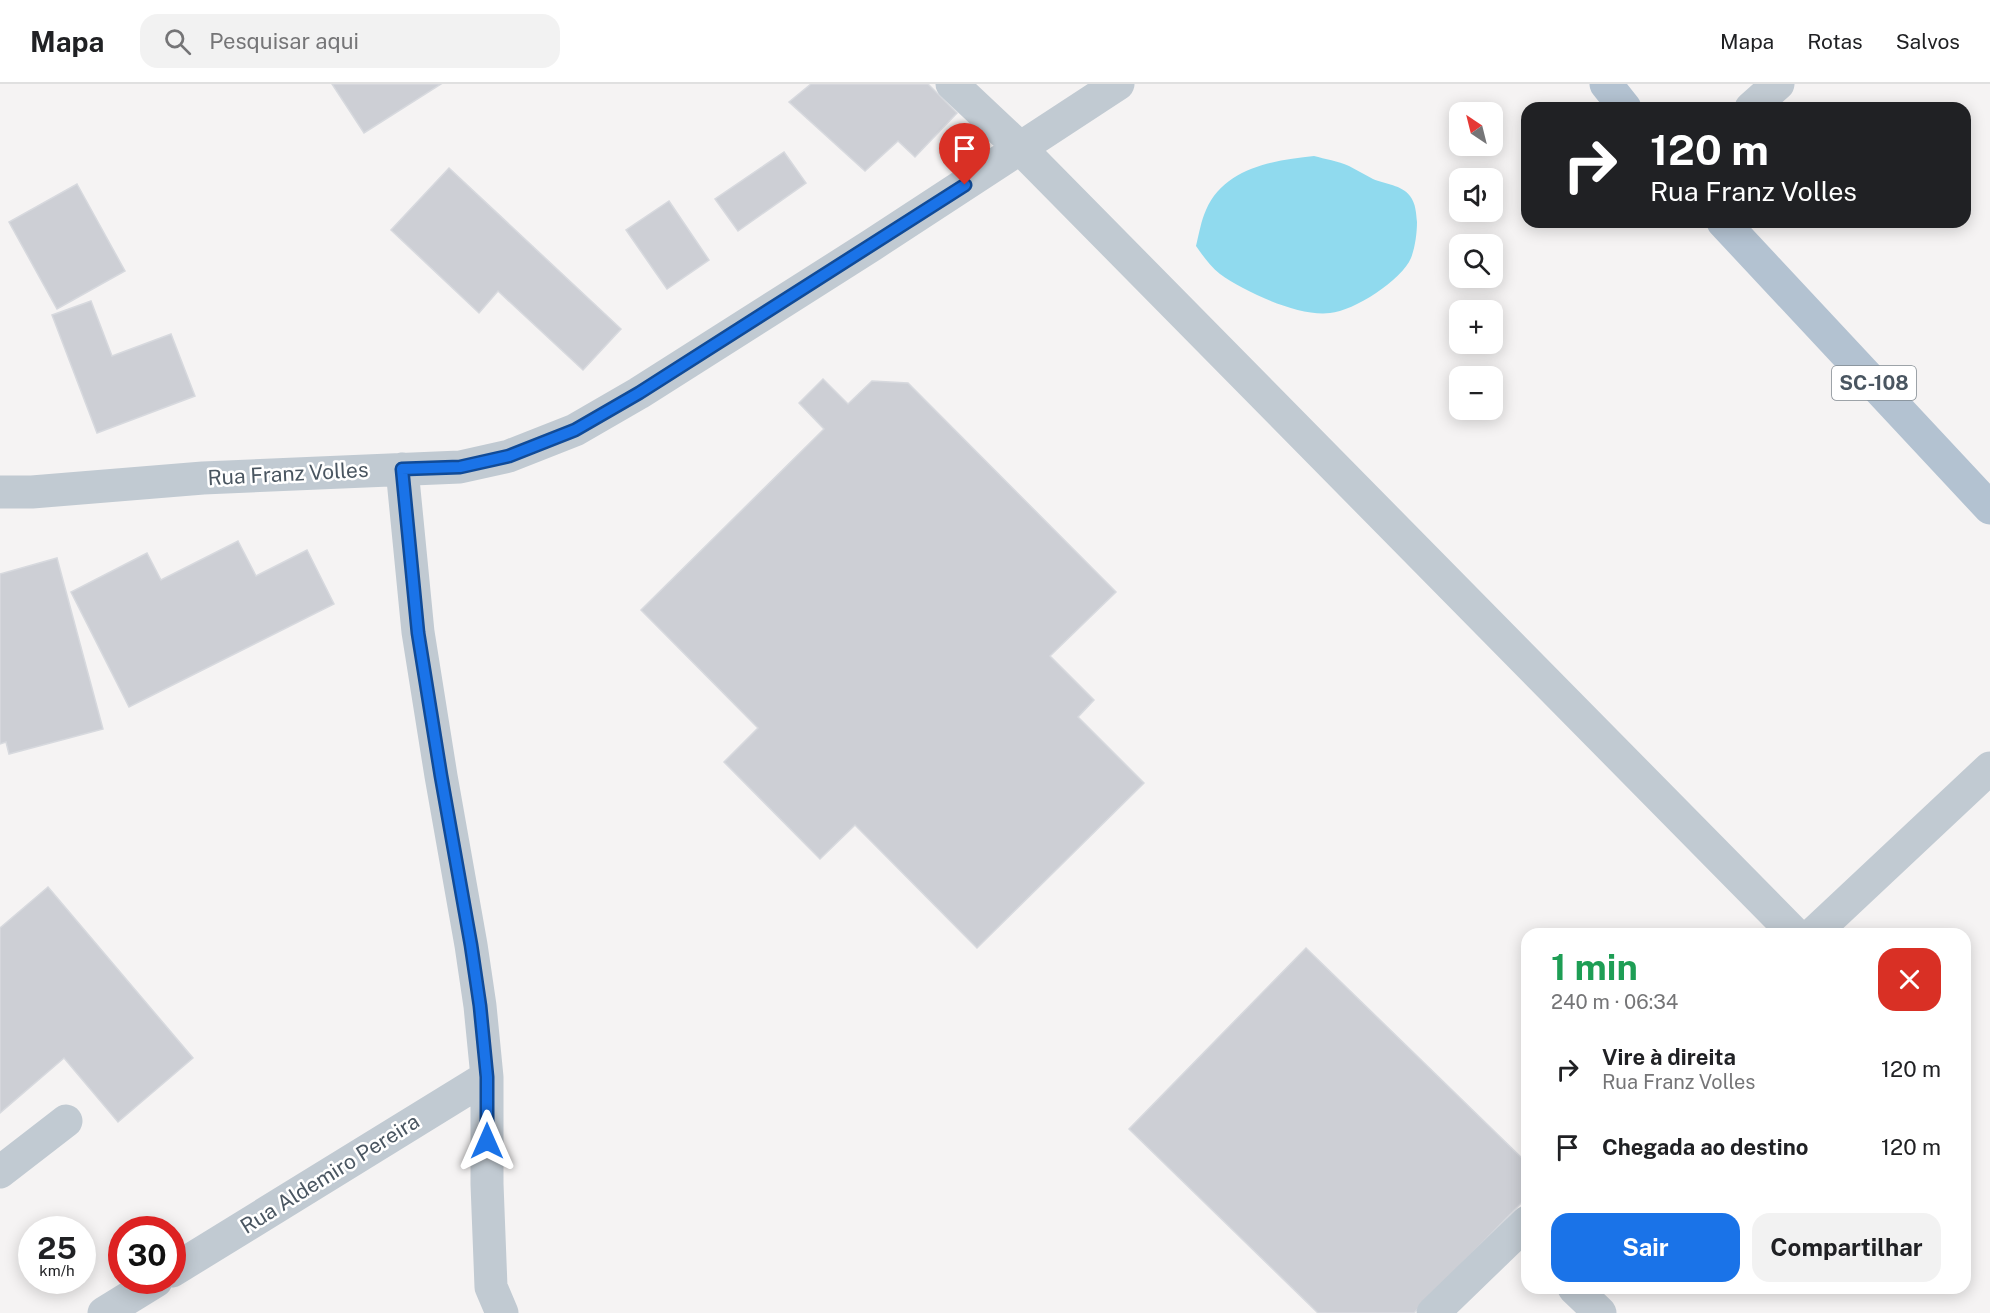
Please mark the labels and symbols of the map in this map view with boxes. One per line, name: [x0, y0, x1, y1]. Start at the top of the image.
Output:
north arrow: [1449, 102, 1503, 156]
pin: [939, 123, 990, 185]
road number: SC-108: [1832, 366, 1916, 400]
street label: Rua Franz Volles: [207, 457, 369, 490]
street label: Rua Aldemiro Pereira: [236, 1108, 424, 1239]
position arrow: [455, 1109, 519, 1173]
speed limit sign: 30: [108, 1216, 186, 1294]

